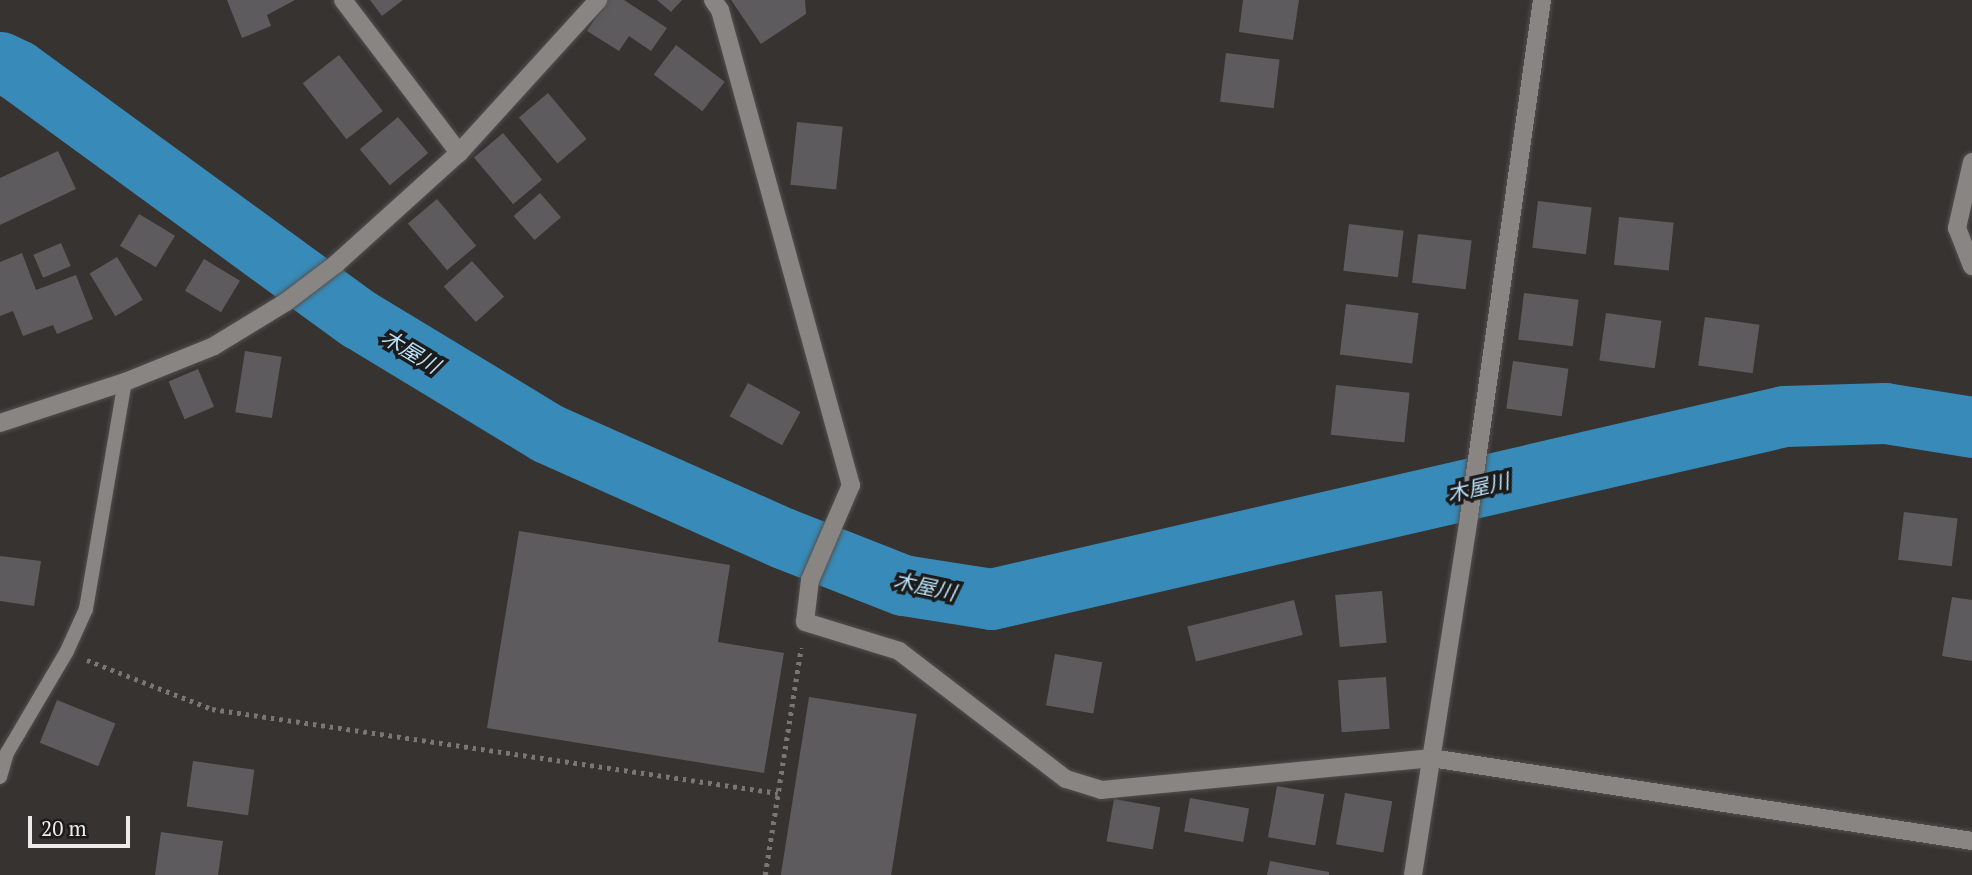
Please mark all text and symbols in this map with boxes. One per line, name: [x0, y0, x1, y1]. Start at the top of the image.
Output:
water label: 木屋川: [378, 324, 444, 378]
water label: 木屋川: [1444, 468, 1512, 506]
water label: 木屋川: [892, 567, 958, 605]
scale bar: [32, 802, 133, 846]
text: 20 m: [41, 814, 87, 842]

